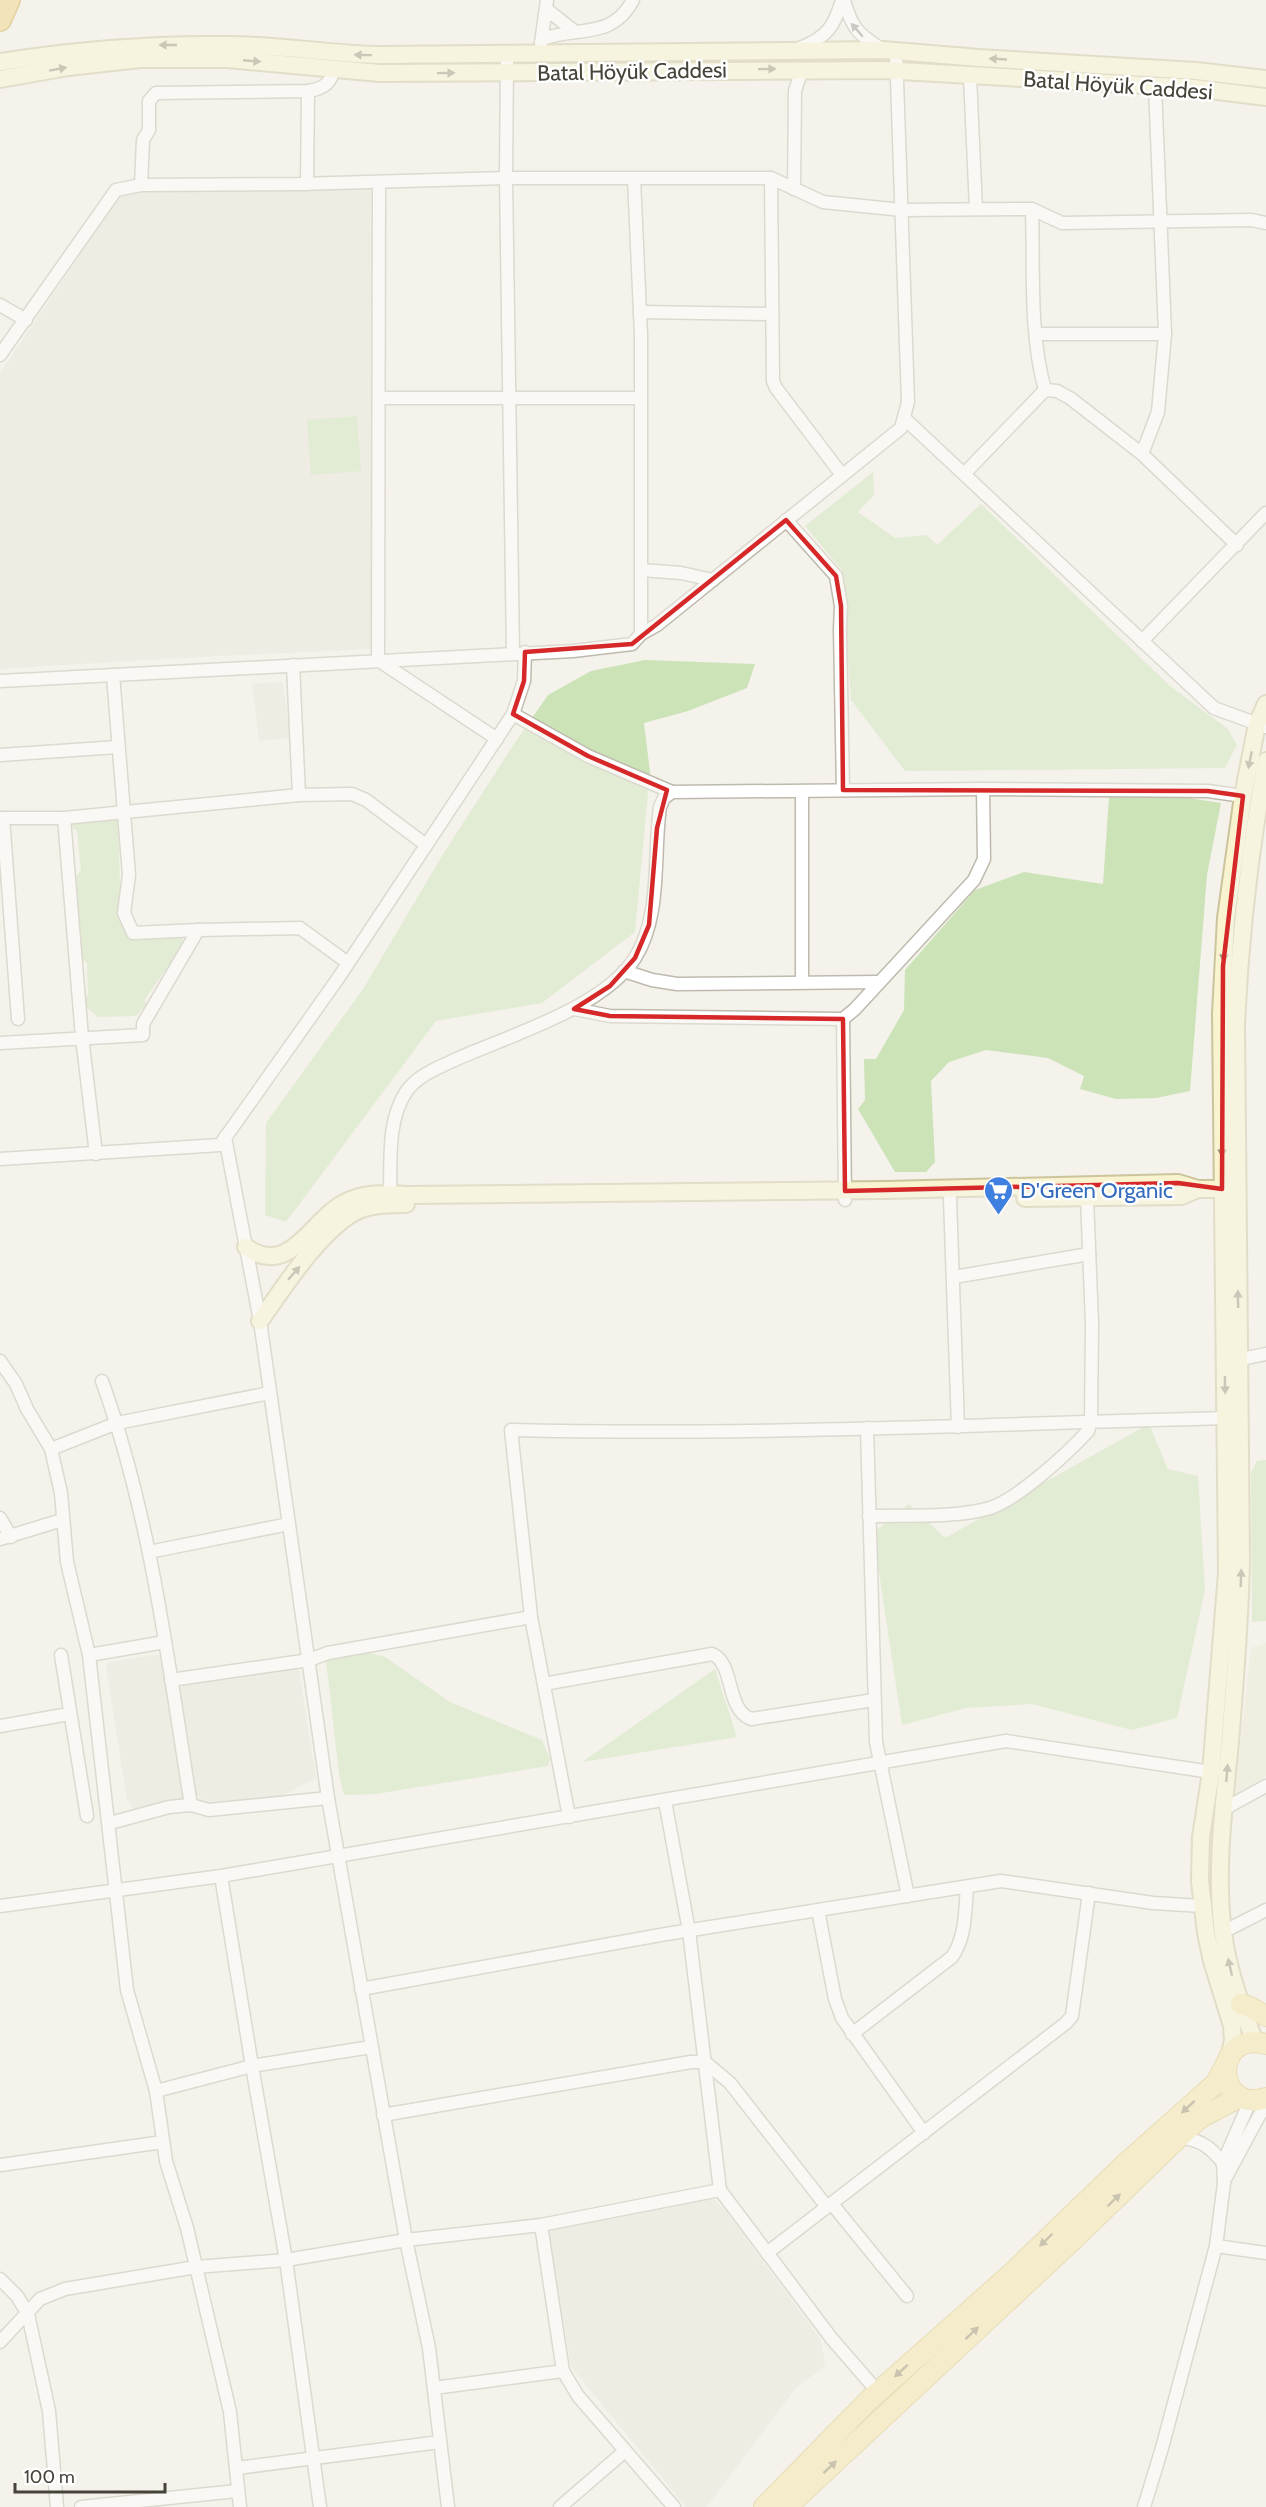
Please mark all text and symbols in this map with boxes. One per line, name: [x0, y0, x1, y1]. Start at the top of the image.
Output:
one-way arrow: [851, 23, 864, 38]
one-way arrow: [159, 40, 178, 50]
one-way arrow: [353, 50, 372, 60]
one-way arrow: [989, 55, 1008, 64]
one-way arrow: [242, 56, 261, 66]
street label: Batal Höyük Caddesi: [537, 56, 727, 87]
one-way arrow: [48, 64, 67, 73]
one-way arrow: [758, 64, 777, 74]
street label: Batal Höyük Caddesi: [1022, 65, 1214, 106]
one-way arrow: [437, 68, 456, 77]
one-way arrow: [1245, 750, 1254, 769]
one-way arrow: [1219, 943, 1228, 962]
one-way arrow: [1217, 1138, 1227, 1157]
supermarket icon: D'Green Organic: [983, 1174, 1015, 1216]
place label: D'Green Organic: [1020, 1177, 1173, 1204]
one-way arrow: [287, 1266, 300, 1281]
one-way arrow: [1233, 1290, 1242, 1309]
one-way arrow: [1220, 1375, 1230, 1394]
one-way arrow: [1236, 1569, 1245, 1588]
one-way arrow: [1222, 1763, 1232, 1782]
one-way arrow: [1224, 1957, 1234, 1976]
one-way arrow: [1181, 2100, 1196, 2114]
one-way arrow: [1107, 2193, 1121, 2207]
one-way arrow: [1038, 2233, 1053, 2247]
one-way arrow: [965, 2327, 979, 2341]
one-way arrow: [894, 2364, 909, 2378]
scale bar: [15, 2456, 165, 2494]
one-way arrow: [822, 2460, 836, 2474]
text: 100 m: [24, 2466, 75, 2488]

